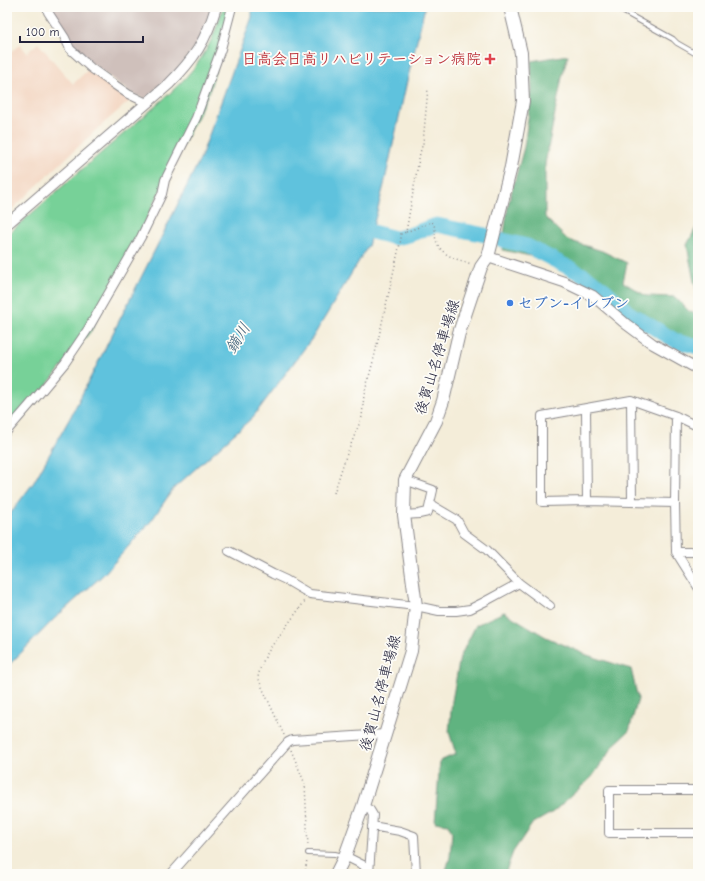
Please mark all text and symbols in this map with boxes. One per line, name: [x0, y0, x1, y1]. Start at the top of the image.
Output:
scale bar: [20, 18, 143, 44]
text: 100 m: [26, 25, 59, 39]
place label: 日高会日高リハビリテーション病院: [242, 50, 481, 68]
marker: 日高会日高リハビリテーション病院: [484, 53, 496, 65]
place label: セブン-イレブン: [518, 294, 629, 312]
street label: 後賀山名停車場線: [411, 297, 463, 417]
marker: セブン-イレブン: [505, 298, 515, 308]
water label: 鏑川: [222, 320, 254, 356]
street label: 後賀山名停車場線: [356, 633, 404, 753]

